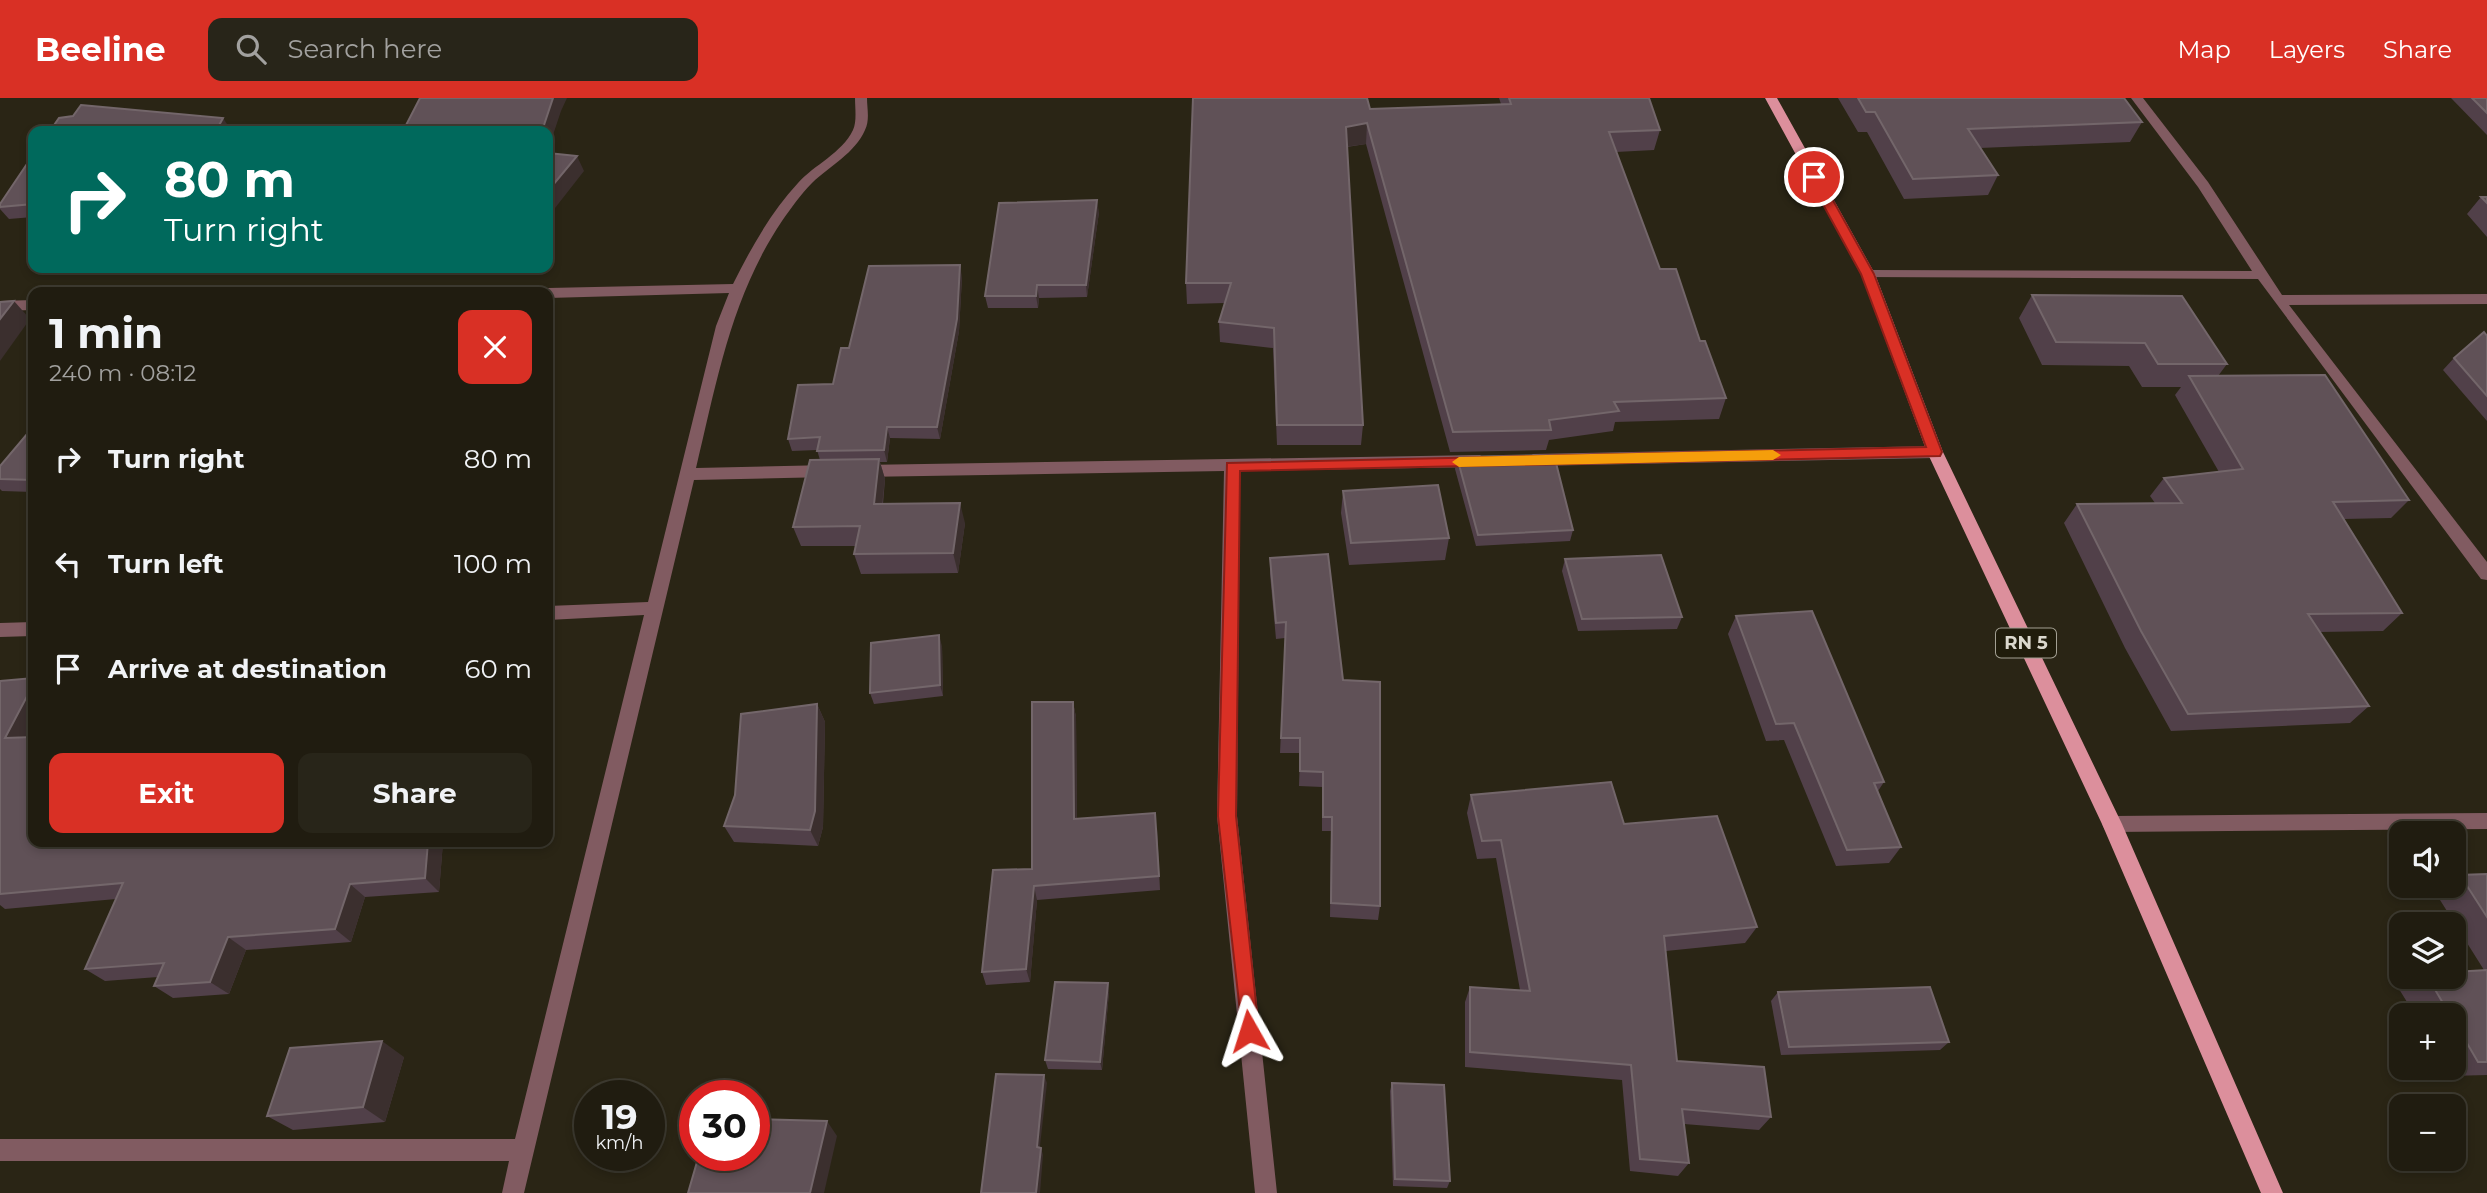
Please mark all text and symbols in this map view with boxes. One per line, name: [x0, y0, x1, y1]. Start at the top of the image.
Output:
search box: [208, 18, 698, 81]
text: Beeline: [35, 29, 166, 69]
icon: search: [232, 30, 270, 68]
text: Search here: [288, 33, 442, 65]
text: Map: [2177, 35, 2231, 64]
text: Layers: [2269, 35, 2345, 64]
text: Share: [2383, 35, 2452, 64]
pin: [1784, 147, 1844, 207]
text: 80 m: [164, 150, 295, 209]
icon: right: [49, 154, 140, 245]
icon: arrive: [1795, 158, 1833, 196]
text: Turn right: [164, 210, 324, 249]
text: 1 min: [49, 307, 163, 359]
button: close: [458, 310, 532, 384]
text: 240 m · 08:12: [49, 359, 196, 387]
icon: right: [49, 440, 87, 478]
text: Turn right: [108, 443, 244, 475]
text: 80 m: [464, 443, 532, 475]
icon: left: [49, 545, 87, 583]
text: Turn left: [108, 548, 224, 580]
text: 100 m: [454, 548, 532, 580]
road number: RN 5: [1996, 628, 2056, 658]
icon: arrive: [49, 650, 87, 688]
text: Arrive at destination: [108, 653, 387, 685]
text: 60 m: [465, 653, 532, 685]
button: Exit: [49, 753, 284, 833]
button: Share: [298, 753, 532, 833]
map controls: [2389, 821, 2466, 1171]
button: sound: [2389, 821, 2466, 898]
button: layers: [2389, 912, 2466, 989]
position arrow: [1212, 994, 1286, 1068]
button: +: [2389, 1003, 2466, 1080]
speed limit sign: 30: [679, 1080, 770, 1171]
button: −: [2389, 1094, 2466, 1171]
text: 19: [601, 1095, 638, 1138]
text: km/h: [595, 1132, 644, 1154]

